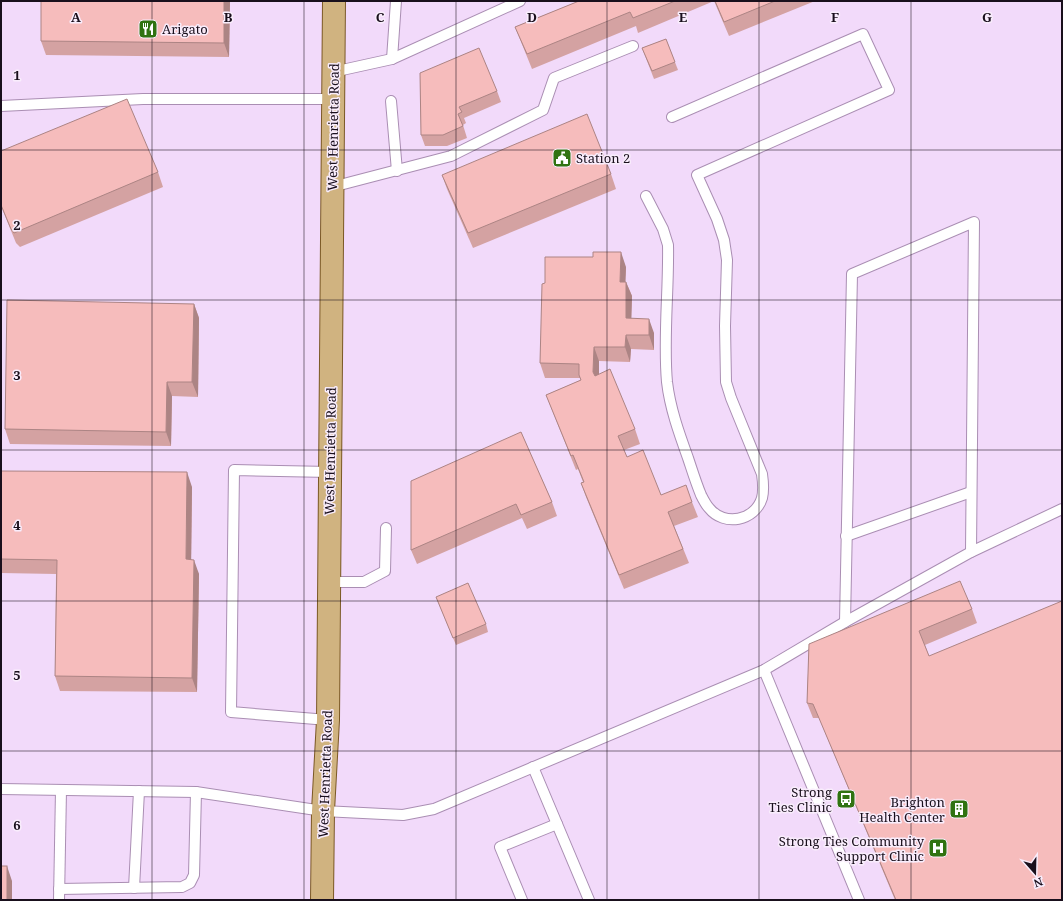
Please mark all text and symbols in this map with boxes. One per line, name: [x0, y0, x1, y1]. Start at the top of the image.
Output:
text: A: [71, 8, 81, 26]
text: B: [224, 8, 233, 26]
text: C: [376, 8, 385, 26]
text: D: [527, 8, 537, 26]
text: E: [679, 8, 688, 26]
text: F: [831, 8, 839, 26]
text: G: [982, 8, 992, 26]
restaurant icon: Arigato: [137, 18, 159, 40]
place label: Arigato: [162, 20, 208, 38]
street label: West Henrietta Road: [323, 63, 343, 191]
text: 1: [13, 66, 21, 84]
public building icon: Station 2: [551, 147, 573, 169]
place label: Station 2: [576, 149, 630, 167]
text: 2: [13, 216, 21, 234]
text: 3: [13, 366, 21, 384]
street label: West Henrietta Road: [320, 387, 340, 515]
text: 4: [13, 516, 21, 534]
text: 5: [13, 666, 21, 684]
street label: West Henrietta Road: [314, 710, 336, 838]
place label: Strong Ties Clinic: [769, 783, 832, 816]
bus stop icon: Strong Ties Clinic: [835, 788, 857, 810]
place label: Brighton Health Center: [859, 793, 946, 826]
building icon: Brighton Health Center: [948, 798, 970, 820]
text: 6: [13, 816, 21, 834]
place label: Strong Ties Community Support Clinic: [779, 832, 925, 865]
hospital icon: Strong Ties Community Support Clinic: [927, 837, 949, 859]
north arrow: [1015, 853, 1055, 893]
text: N: [1032, 874, 1045, 892]

